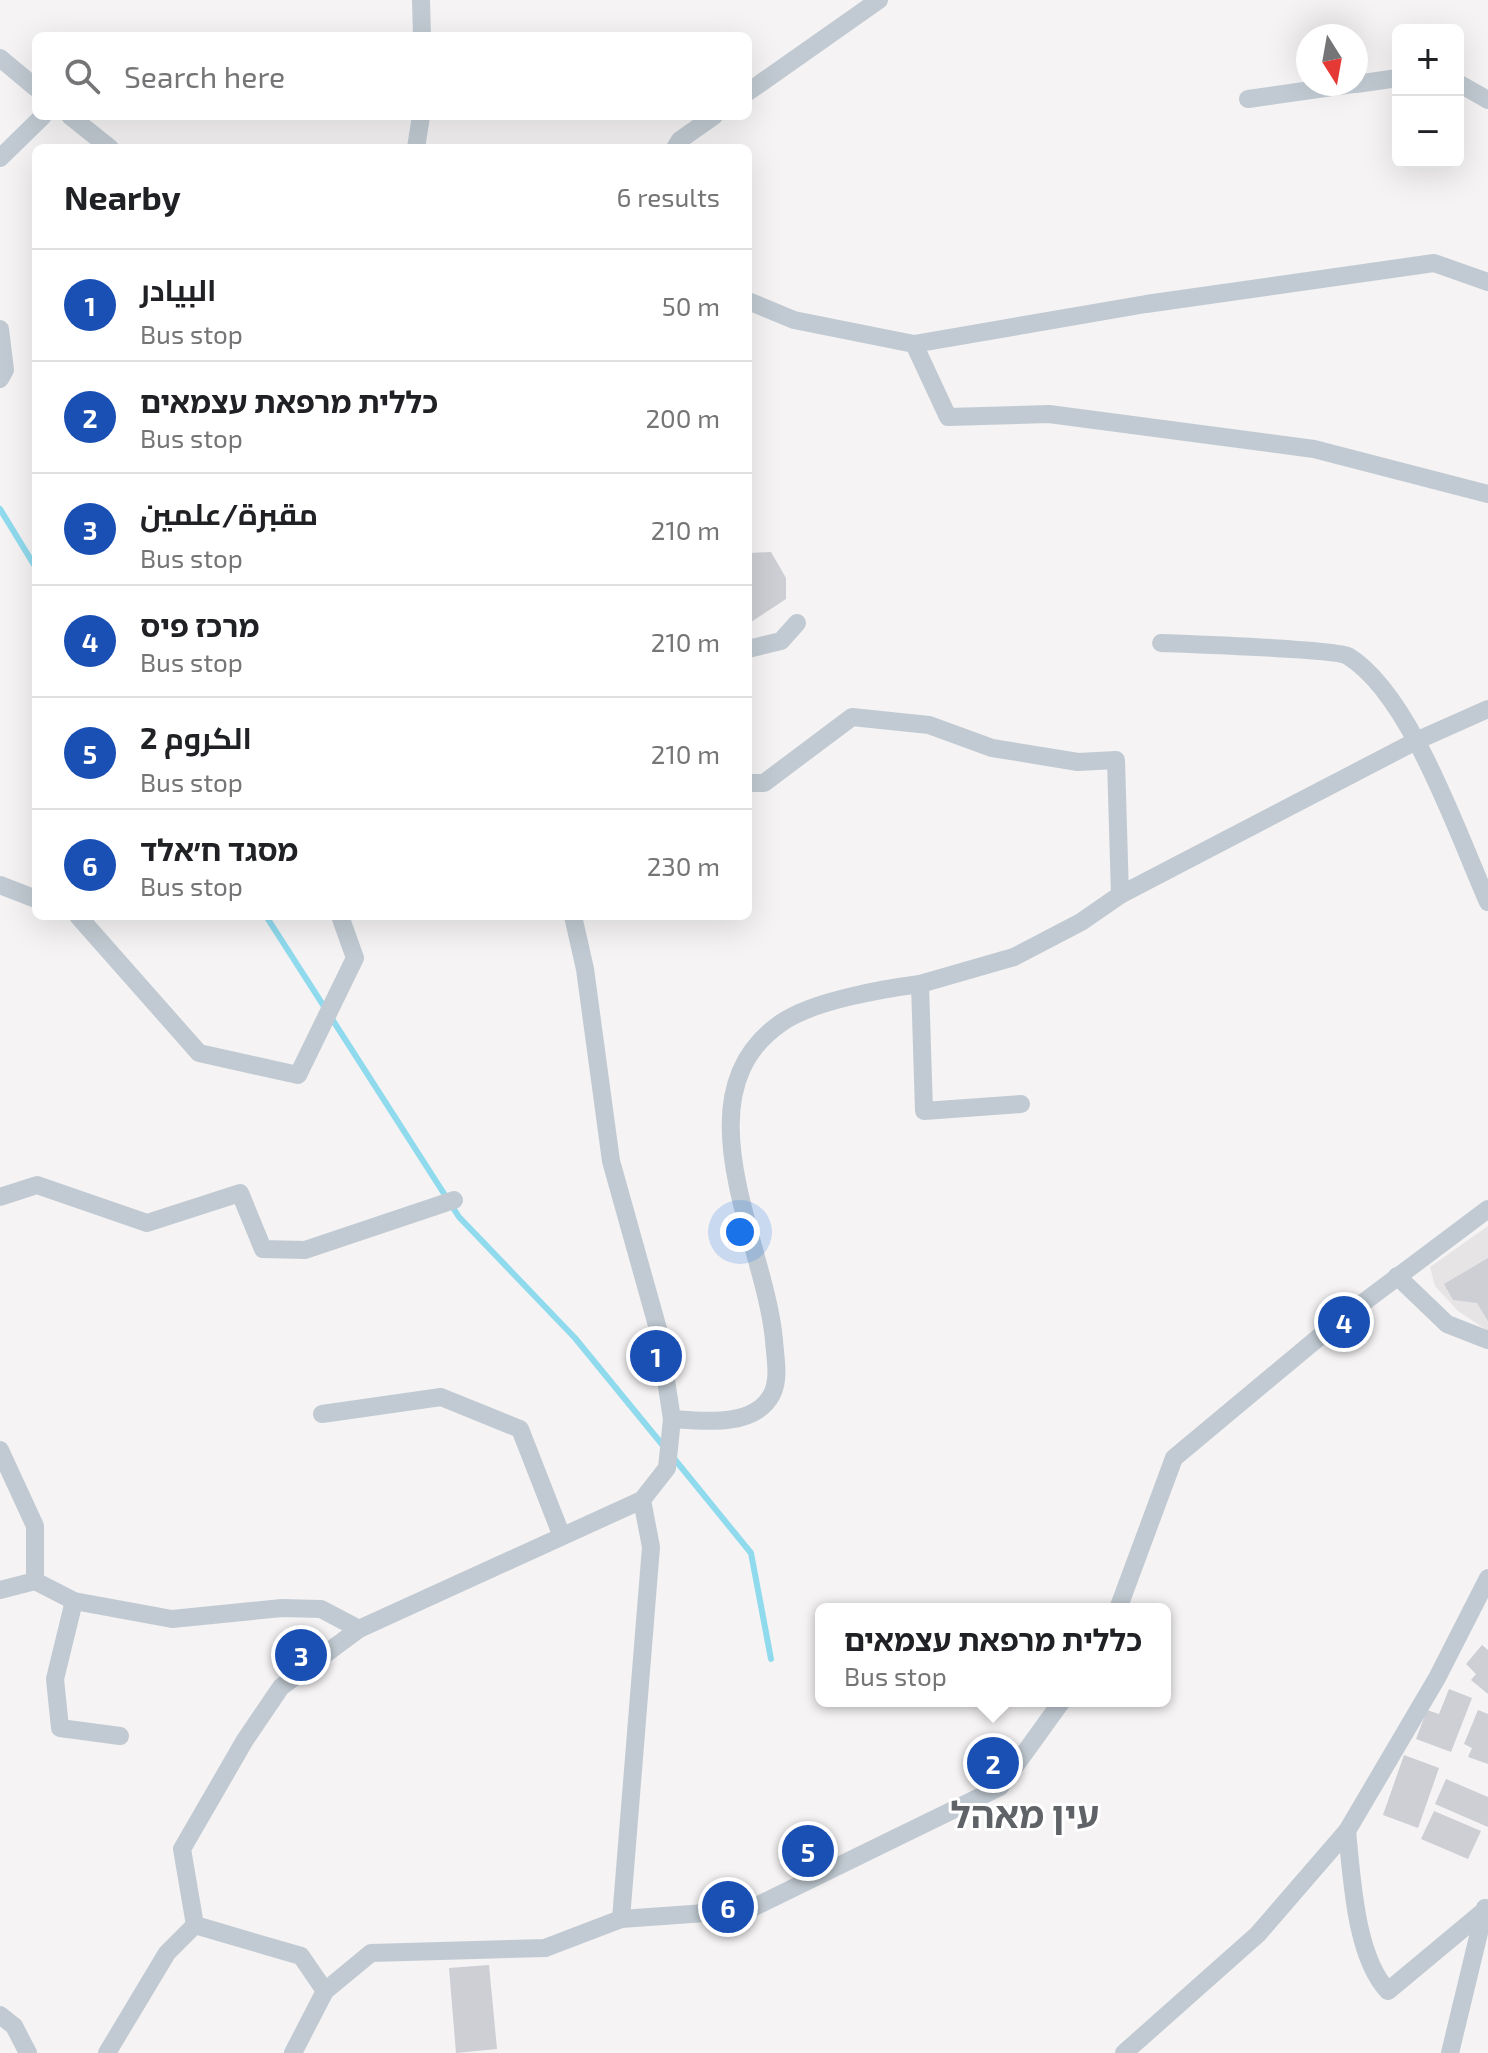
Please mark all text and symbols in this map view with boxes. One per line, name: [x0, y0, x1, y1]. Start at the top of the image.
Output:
north arrow: [1296, 24, 1368, 96]
map controls: [1392, 24, 1464, 168]
button: +: [1392, 24, 1464, 96]
search box: [32, 32, 752, 120]
icon: search: [60, 54, 104, 98]
text: Search here: [124, 58, 285, 94]
button: −: [1392, 96, 1464, 168]
text: Nearby: [64, 176, 181, 217]
text: 6 results: [617, 181, 720, 212]
text: البيادر: [140, 271, 216, 307]
text: 1: [84, 290, 96, 321]
text: 50 m: [662, 290, 720, 321]
text: Bus stop: [140, 318, 243, 349]
text: כללית מרפאת עצמאים: [140, 383, 438, 419]
text: 2: [82, 402, 98, 433]
text: 200 m: [645, 402, 720, 433]
text: Bus stop: [140, 422, 243, 453]
text: مقبرة/علمين: [140, 495, 318, 531]
text: 3: [83, 514, 97, 545]
text: 210 m: [651, 514, 720, 545]
text: Bus stop: [140, 542, 243, 573]
text: מרכז פיס: [140, 607, 259, 643]
text: 4: [82, 626, 98, 657]
text: 210 m: [651, 626, 720, 657]
text: Bus stop: [140, 646, 243, 677]
text: الكروم 2: [140, 719, 252, 755]
text: 5: [83, 738, 97, 769]
text: 210 m: [651, 738, 720, 769]
text: Bus stop: [140, 766, 243, 797]
text: מסגד ח׳אלד: [140, 831, 298, 867]
text: 6: [82, 850, 98, 881]
text: 230 m: [647, 850, 720, 881]
text: Bus stop: [140, 870, 243, 901]
your location: [720, 1212, 760, 1252]
pin: 4: [1318, 1292, 1370, 1352]
pin: 1: [630, 1326, 682, 1386]
popup: [815, 1603, 1171, 1707]
text: כללית מרפאת עצמאים: [844, 1621, 1142, 1657]
pin: 3: [275, 1625, 327, 1685]
text: Bus stop: [844, 1660, 947, 1691]
pin: 2: [967, 1733, 1019, 1793]
district label: עין מאהל: [951, 1792, 1099, 1835]
pin: 5: [782, 1821, 834, 1881]
pin: 6: [702, 1877, 754, 1937]

